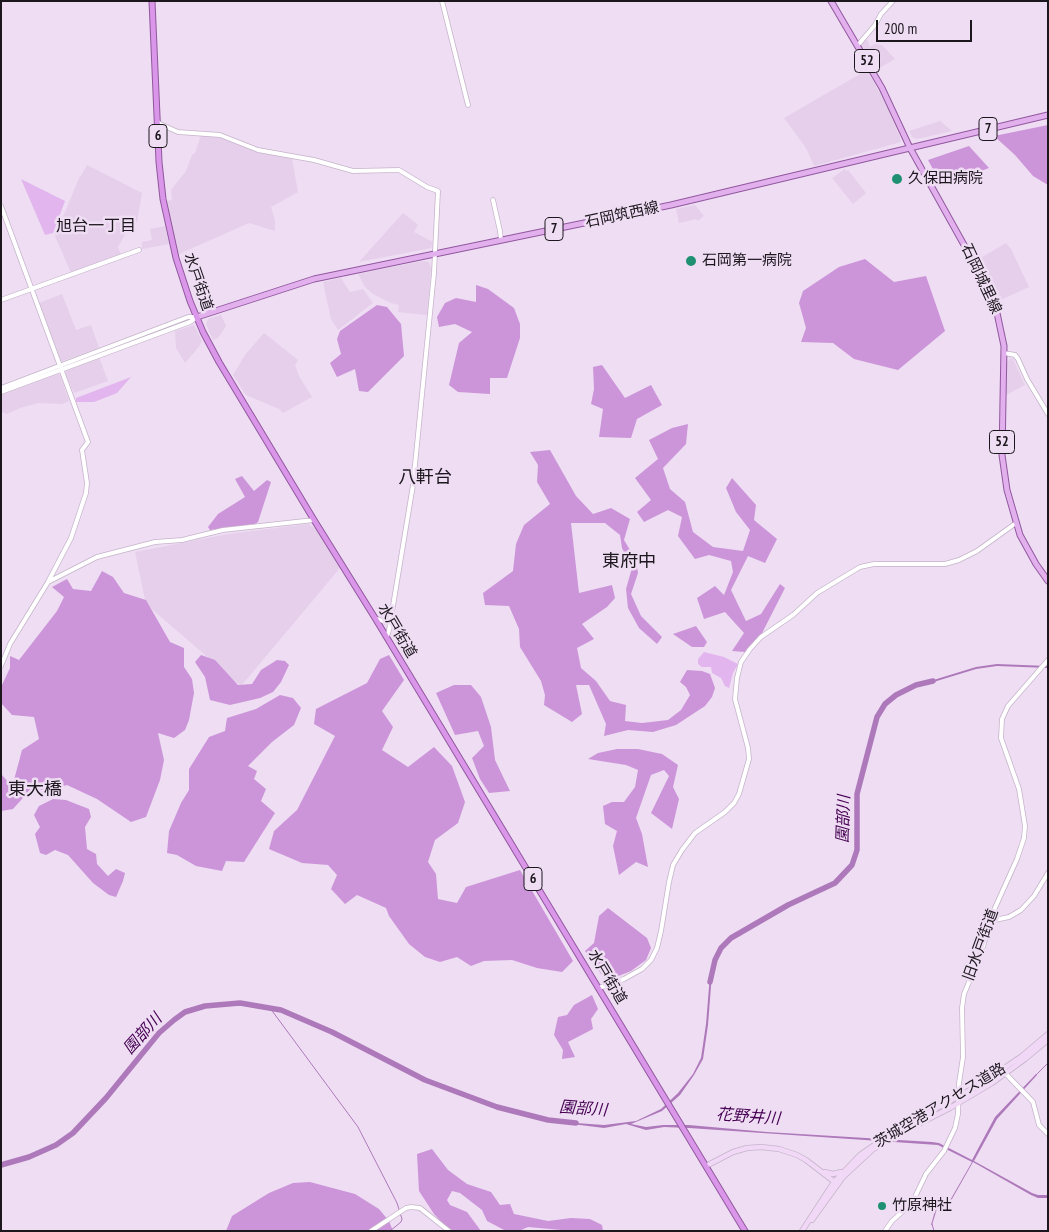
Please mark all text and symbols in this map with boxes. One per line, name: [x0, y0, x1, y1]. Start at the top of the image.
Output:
scale bar: [879, 10, 975, 42]
text: 200 m: [884, 19, 917, 38]
road number: 52: [854, 49, 880, 72]
road number: 7: [979, 118, 997, 140]
road number: 6: [149, 124, 167, 148]
place label: 久保田病院: [908, 170, 983, 188]
marker: 久保田病院: [890, 172, 904, 186]
street label: 石岡筑西線: [583, 198, 661, 232]
district label: 旭台一丁目: [56, 216, 136, 236]
road number: 7: [545, 218, 563, 240]
street label: 石岡城里線: [957, 241, 1005, 317]
street label: 水戸街道: [180, 251, 216, 313]
place label: 石岡第一病院: [702, 252, 792, 270]
marker: 石岡第一病院: [684, 254, 698, 268]
road number: 52: [990, 431, 1014, 454]
district label: 八軒台: [398, 467, 452, 489]
district label: 東府中: [602, 551, 656, 573]
street label: 水戸街道: [374, 601, 420, 661]
district label: 東大橋: [8, 779, 62, 801]
water label: 園部川: [834, 795, 854, 843]
road number: 6: [524, 868, 542, 891]
street label: 旧水戸街道: [960, 907, 1002, 983]
street label: 水戸街道: [584, 947, 630, 1007]
water label: 園部川: [120, 1010, 166, 1058]
street label: 茨城空港アクセス道路: [871, 1060, 1009, 1152]
water label: 園部川: [558, 1098, 608, 1120]
water label: 花野井川: [715, 1105, 781, 1129]
place label: 竹原神社: [892, 1197, 952, 1215]
marker: 竹原神社: [876, 1200, 888, 1212]

